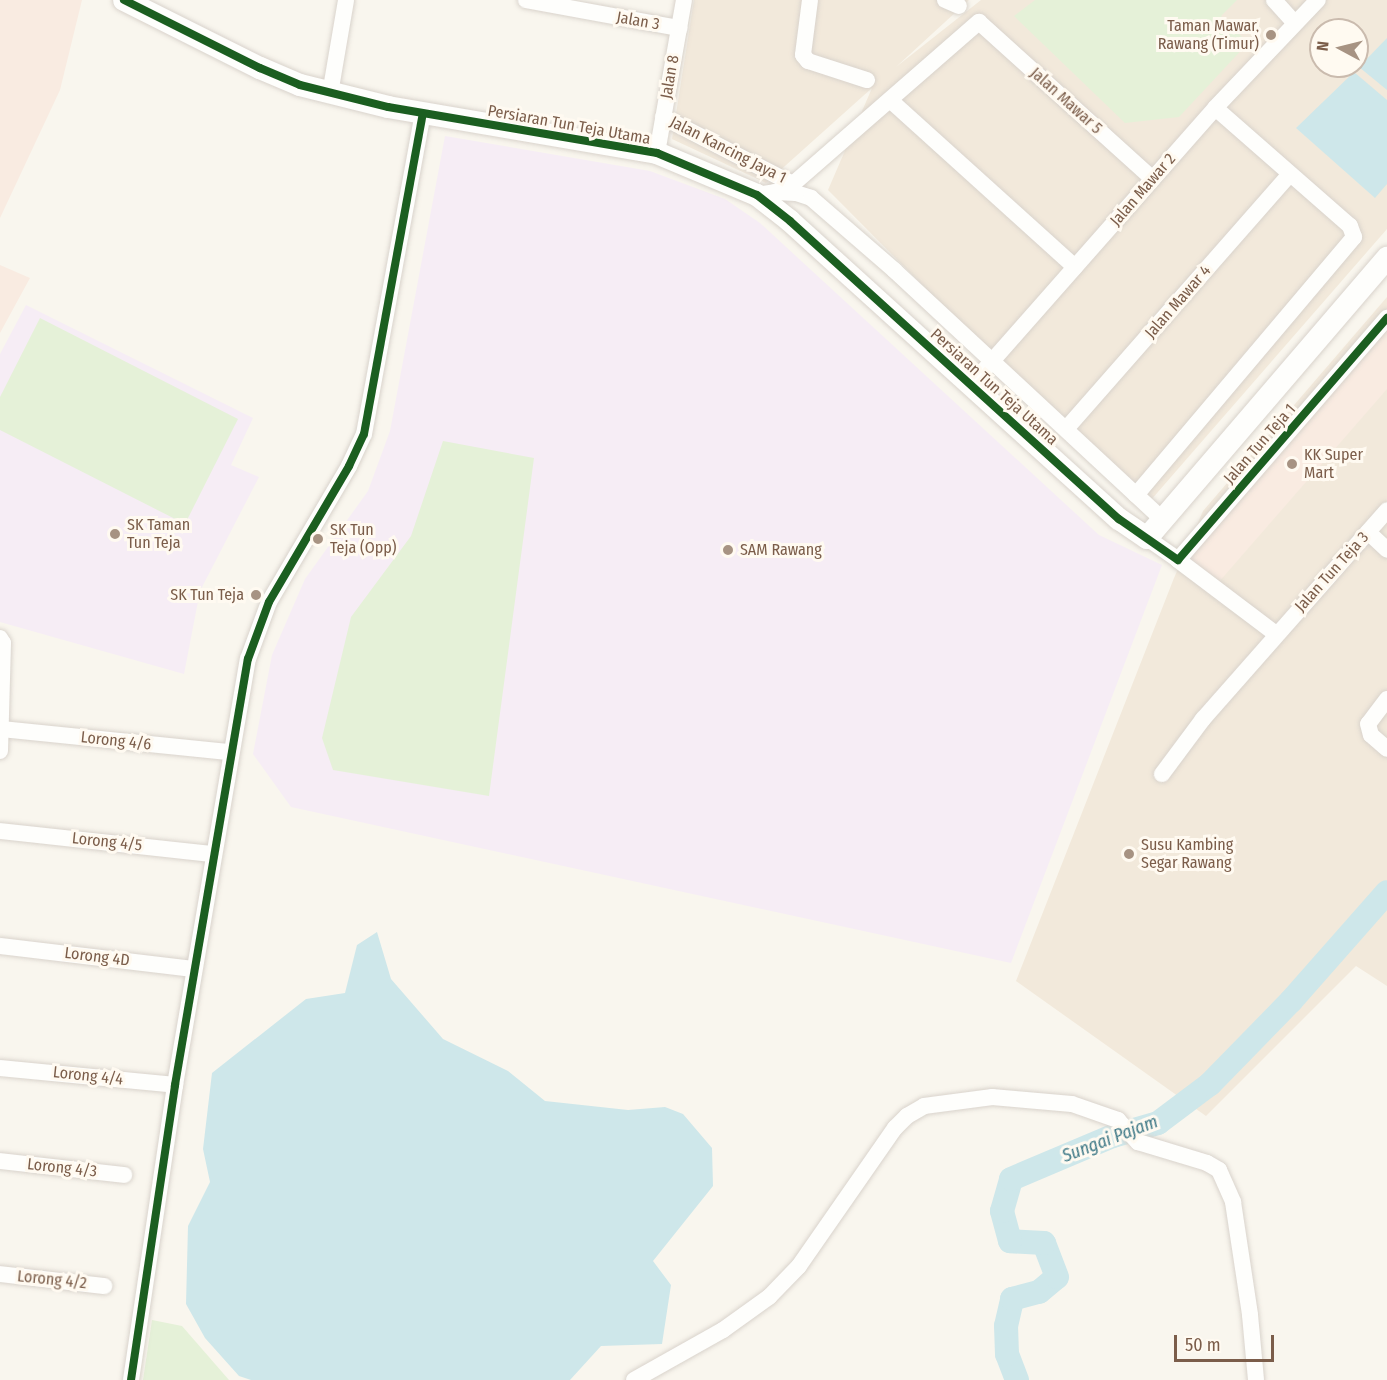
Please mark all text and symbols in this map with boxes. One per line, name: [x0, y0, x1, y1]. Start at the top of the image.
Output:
street label: Jalan 3: [615, 8, 661, 34]
place label: Taman Mawar, Rawang (Timur): [1158, 16, 1259, 54]
north arrow: [1309, 18, 1369, 78]
marker: Taman Mawar, Rawang (Timur): [1264, 28, 1278, 42]
text: N: [1313, 40, 1333, 52]
street label: Jalan 8: [657, 54, 683, 100]
street label: Jalan Mawar 5: [1026, 64, 1106, 138]
street label: Persiaran Tun Teja Utama: [486, 101, 652, 149]
street label: Jalan Kancing Jaya 1: [667, 112, 789, 188]
street label: Jalan Mawar 2: [1106, 150, 1180, 230]
street label: Jalan Mawar 4: [1141, 262, 1215, 342]
street label: Persiaran Tun Teja Utama: [926, 325, 1062, 449]
street label: Jalan Tun Teja 1: [1220, 400, 1300, 488]
place label: KK Super Mart: [1304, 445, 1363, 483]
marker: KK Super Mart: [1285, 457, 1299, 471]
place label: SK Taman Tun Teja: [127, 515, 190, 553]
place label: SK Tun Teja (Opp): [330, 520, 397, 558]
marker: SK Taman Tun Teja: [108, 527, 122, 541]
street label: Jalan Tun Teja 3: [1291, 528, 1373, 616]
marker: SK Tun Teja (Opp): [311, 532, 325, 546]
place label: SAM Rawang: [740, 540, 822, 560]
marker: SAM Rawang: [721, 543, 735, 557]
place label: SK Tun Teja: [170, 585, 244, 605]
marker: SK Tun Teja: [249, 588, 263, 602]
street label: Lorong 4/6: [80, 728, 152, 754]
street label: Lorong 4/5: [71, 829, 143, 855]
place label: Susu Kambing Segar Rawang: [1141, 835, 1233, 873]
marker: Susu Kambing Segar Rawang: [1122, 847, 1136, 861]
street label: Lorong 4D: [63, 943, 131, 971]
street label: Lorong 4/4: [52, 1063, 124, 1089]
water label: Sungai Pajam: [1059, 1111, 1161, 1167]
street label: Lorong 4/3: [26, 1155, 98, 1181]
street label: Lorong 4/2: [16, 1267, 88, 1293]
scale bar: [1177, 1323, 1278, 1361]
text: 50 m: [1185, 1334, 1221, 1356]

